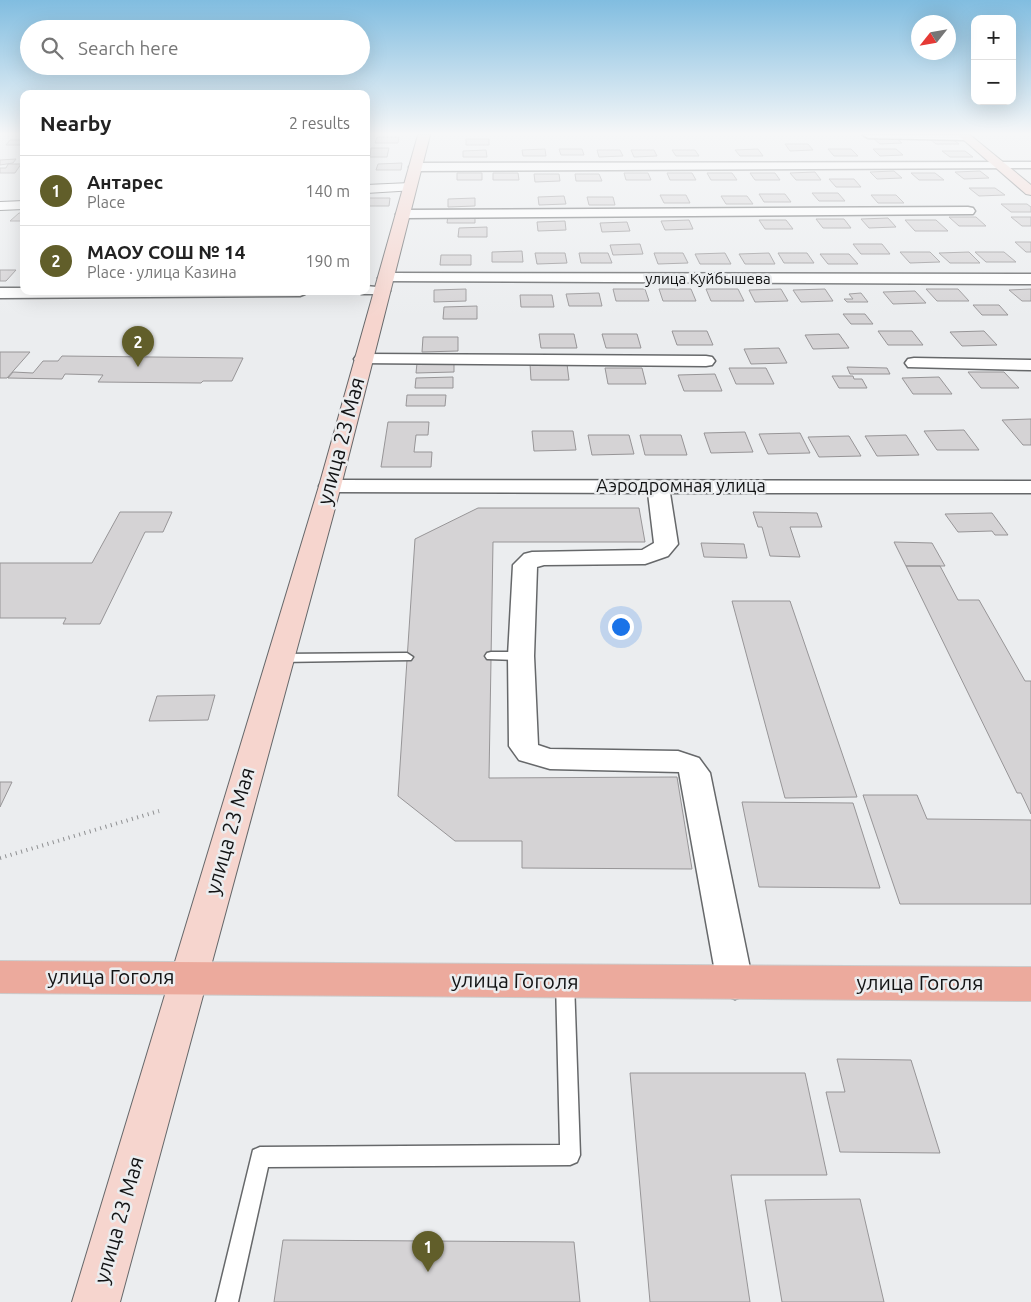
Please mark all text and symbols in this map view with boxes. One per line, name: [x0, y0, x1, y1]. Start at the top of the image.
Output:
north arrow: [911, 15, 956, 60]
map controls: [971, 15, 1016, 105]
button: +: [971, 15, 1016, 60]
search box: [20, 20, 370, 75]
icon: search: [38, 34, 66, 62]
text: Search here: [78, 37, 178, 59]
button: −: [971, 60, 1016, 105]
text: Nearby: [40, 111, 111, 135]
text: 2 results: [289, 114, 350, 132]
text: Антарес: [87, 171, 163, 193]
text: 1: [51, 182, 61, 200]
text: 140 m: [305, 182, 350, 200]
text: Place: [87, 193, 125, 211]
text: МАОУ СОШ № 14: [87, 241, 245, 263]
text: 2: [51, 252, 61, 270]
text: 190 m: [305, 252, 350, 270]
text: Place · улица Казина: [87, 263, 237, 281]
street label: улица Куйбышева: [645, 270, 771, 287]
pin: 2: [122, 326, 154, 367]
street label: улица 23 Мая: [311, 374, 369, 507]
street label: Аэродромная улица: [596, 475, 766, 495]
your location: [608, 614, 634, 640]
street label: улица 23 Мая: [199, 764, 259, 897]
street label: улица Гоголя: [47, 964, 175, 988]
street label: улица Гоголя: [451, 967, 579, 993]
street label: улица Гоголя: [856, 970, 984, 994]
street label: улица 23 Мая: [88, 1153, 148, 1286]
pin: 1: [412, 1231, 444, 1272]

